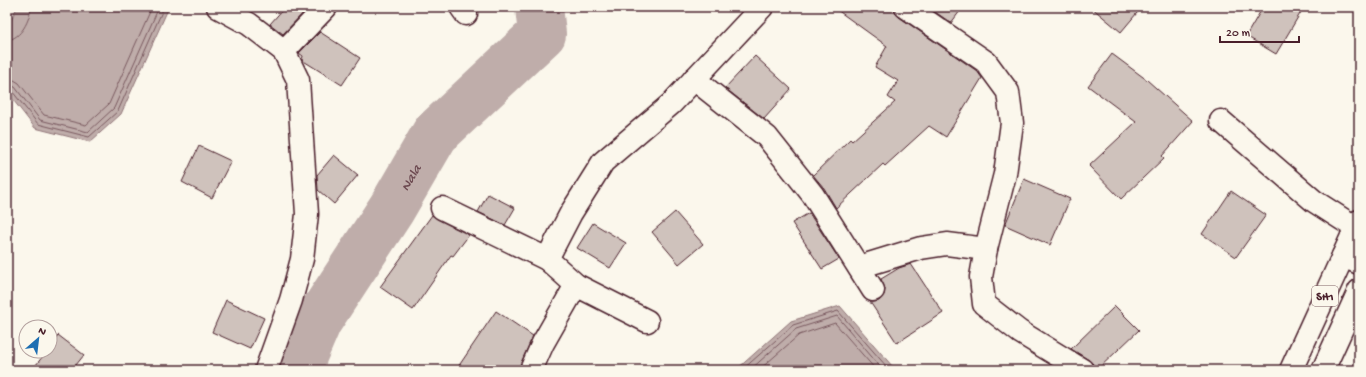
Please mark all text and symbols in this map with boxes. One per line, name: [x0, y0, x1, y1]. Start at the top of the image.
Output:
scale bar: [1220, 18, 1299, 44]
text: 20 m: [1226, 27, 1251, 41]
water label: Nala: [398, 161, 427, 195]
road number: SH1: [1312, 286, 1338, 306]
north arrow: [18, 319, 58, 359]
text: N: [36, 325, 48, 339]

